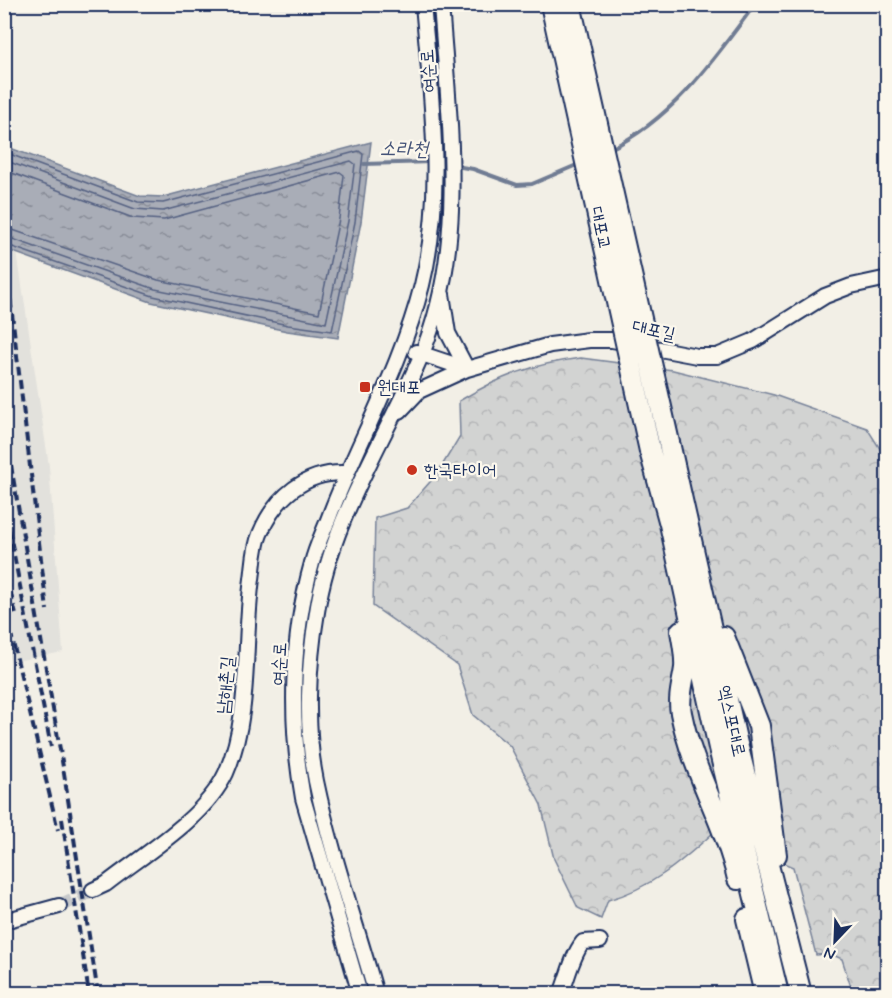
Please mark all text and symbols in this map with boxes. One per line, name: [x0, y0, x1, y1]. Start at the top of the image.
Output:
street label: 여순로: [416, 48, 442, 93]
water label: 소라천: [380, 136, 430, 163]
street label: 대포교: [584, 204, 616, 252]
street label: 대포길: [630, 315, 678, 347]
place label: 원대포: [377, 376, 420, 400]
marker: 원대포: [358, 380, 372, 394]
place label: 한국타이어: [424, 459, 496, 483]
marker: 한국타이어: [405, 463, 419, 477]
street label: 여순로: [267, 642, 293, 686]
street label: 남해촌길: [212, 655, 241, 715]
street label: 엑스포대로: [711, 683, 751, 759]
north arrow: [805, 911, 865, 971]
text: N: [821, 942, 839, 965]

